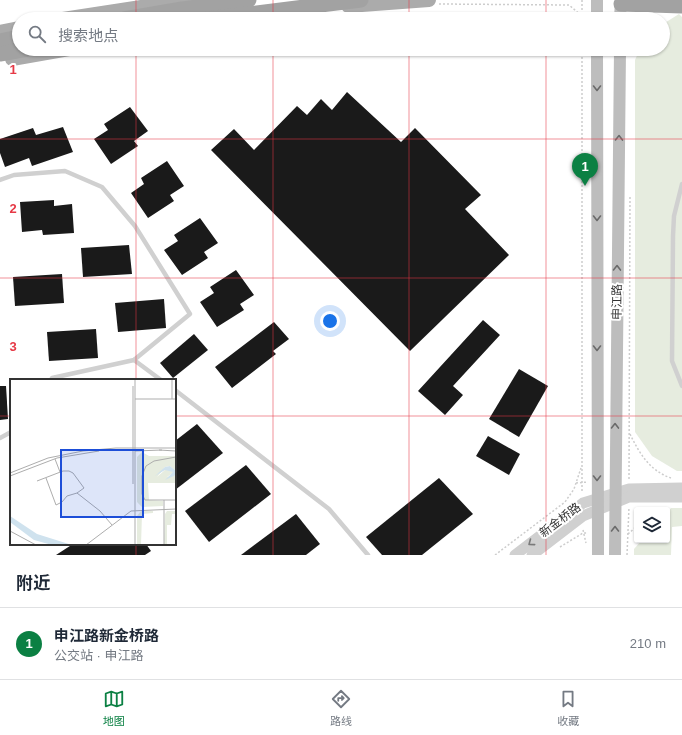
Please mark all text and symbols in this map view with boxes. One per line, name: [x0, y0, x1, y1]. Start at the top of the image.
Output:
search box: [12, 12, 670, 56]
icon: search: [26, 23, 48, 45]
text: 搜索地点: [58, 27, 118, 44]
text: 1: [9, 62, 17, 77]
one-way arrow: [593, 85, 601, 91]
one-way arrow: [615, 135, 623, 141]
pin: 1: [572, 153, 598, 186]
text: 2: [9, 201, 17, 216]
one-way arrow: [593, 215, 601, 221]
one-way arrow: [613, 265, 621, 271]
street label: 申江路: [610, 284, 624, 320]
your location: [320, 311, 340, 331]
text: 3: [9, 339, 17, 354]
one-way arrow: [593, 345, 601, 351]
inset map: [10, 379, 176, 545]
one-way arrow: [611, 423, 619, 429]
one-way arrow: [593, 475, 601, 481]
street label: 新金桥路: [537, 500, 583, 540]
map controls: [634, 507, 670, 543]
button: layers: [634, 507, 670, 543]
one-way arrow: [611, 526, 619, 532]
one-way arrow: [528, 538, 535, 545]
text: 附近: [16, 574, 50, 593]
text: 申江路新金桥路: [54, 627, 159, 644]
text: 1: [25, 636, 33, 651]
text: 210 m: [630, 636, 666, 651]
text: 公交站 · 申江路: [54, 648, 144, 663]
tab: 地图: [103, 688, 125, 728]
tab: 路线: [330, 688, 352, 728]
tab: 收藏: [557, 688, 579, 728]

